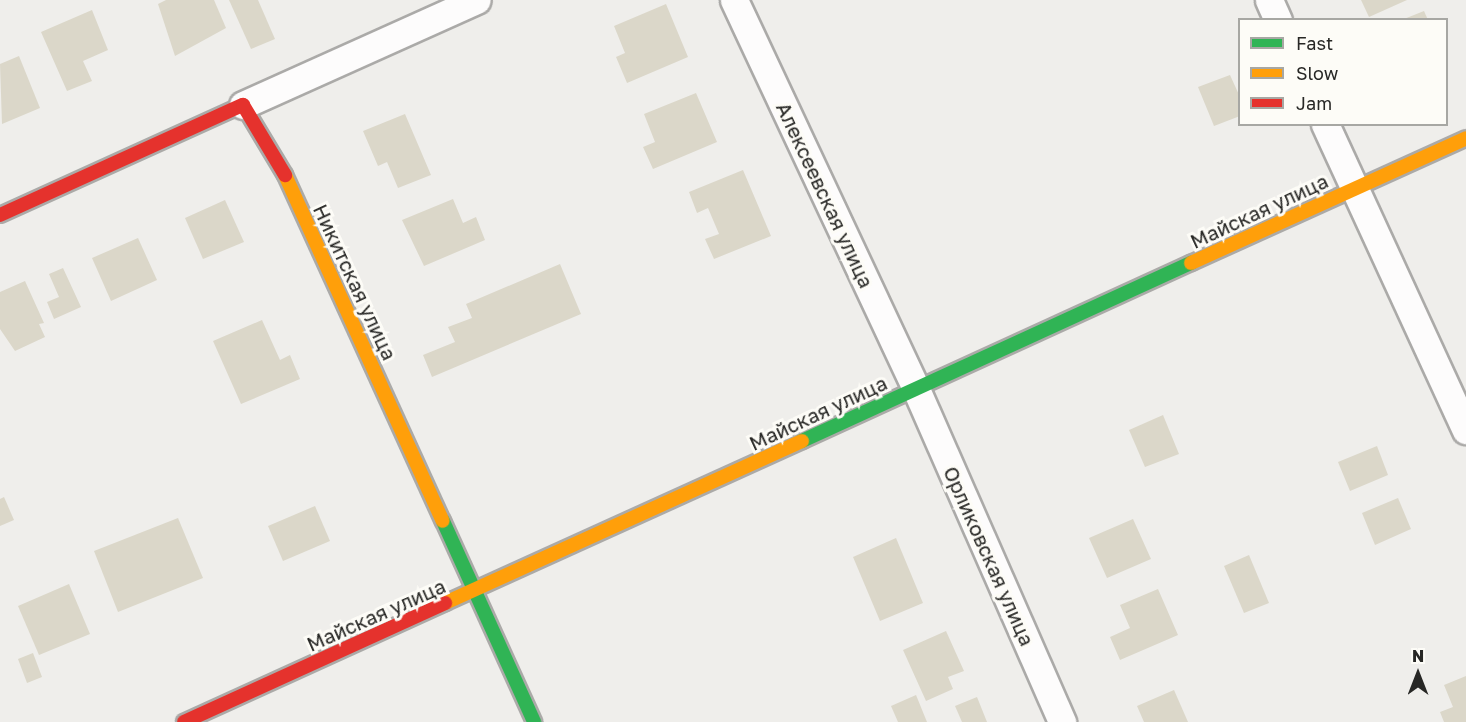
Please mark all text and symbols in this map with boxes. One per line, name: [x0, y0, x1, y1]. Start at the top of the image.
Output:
legend: [1238, 18, 1448, 126]
text: Fast: [1296, 32, 1333, 54]
text: Slow: [1296, 62, 1338, 84]
text: Jam: [1296, 92, 1332, 114]
street label: Алексеевская улица: [771, 98, 879, 292]
street label: Майская улица: [1186, 169, 1332, 253]
street label: Никитская улица: [308, 200, 402, 364]
street label: Майская улица: [745, 371, 891, 455]
street label: Орликовская улица: [939, 463, 1039, 649]
street label: Майская улица: [303, 574, 449, 656]
north arrow: [1388, 644, 1448, 704]
text: N: [1412, 646, 1424, 666]

